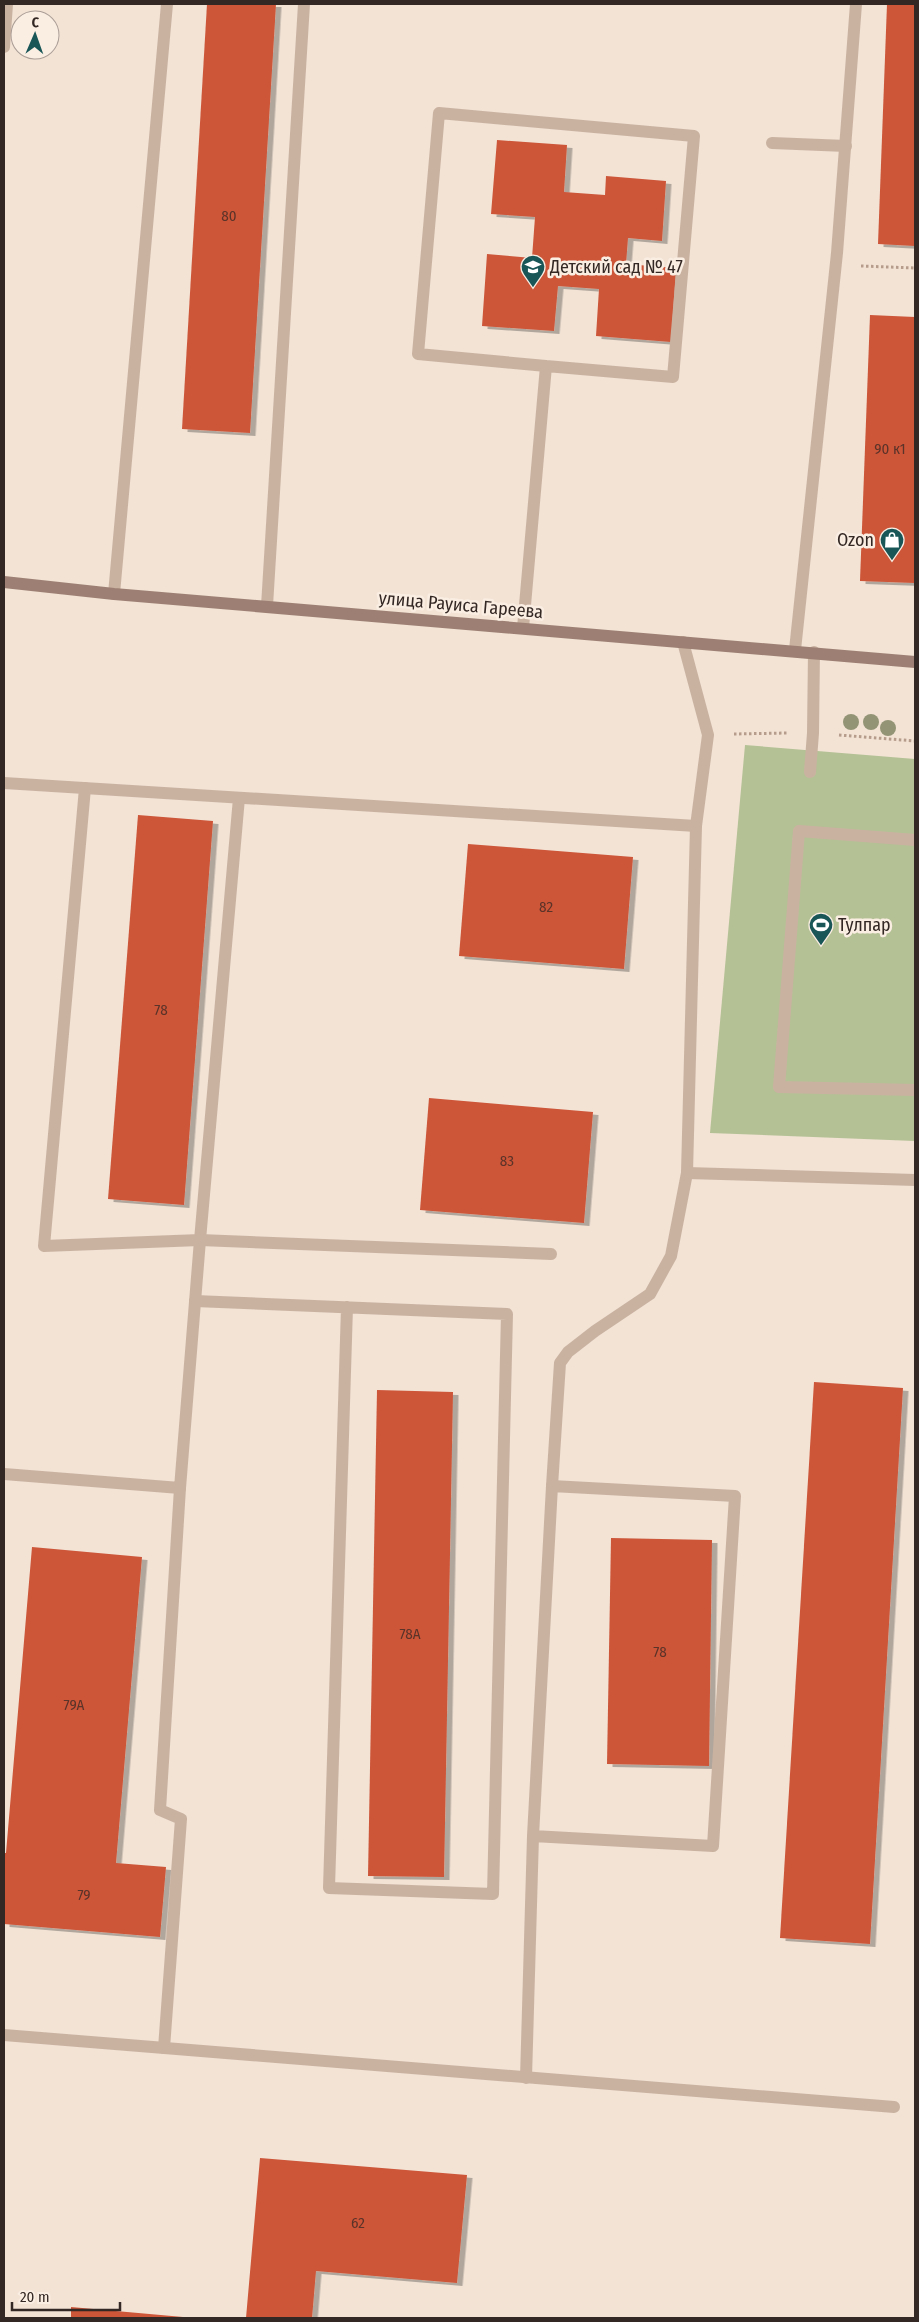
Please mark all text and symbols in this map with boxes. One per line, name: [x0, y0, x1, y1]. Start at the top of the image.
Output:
north arrow: [10, 10, 60, 60]
text: С: [31, 14, 40, 31]
house number: 80: [221, 207, 237, 225]
school or university icon: Детский сад № 47: [520, 254, 546, 288]
place label: Детский сад № 47: [549, 256, 683, 278]
house number: 90 к1: [874, 440, 906, 458]
shop icon: Ozon: [879, 527, 905, 561]
place label: Ozon: [837, 529, 874, 551]
street label: улица Рауиса Гареева: [378, 587, 544, 623]
house number: 82: [539, 898, 553, 916]
sports icon: Тулпар: [808, 912, 834, 946]
place label: Тулпар: [838, 914, 891, 936]
house number: 78: [154, 1001, 168, 1019]
house number: 83: [500, 1152, 514, 1170]
house number: 78А: [399, 1625, 421, 1643]
house number: 78: [653, 1643, 667, 1661]
house number: 79А: [64, 1696, 85, 1714]
house number: 79: [77, 1886, 91, 1904]
house number: 62: [351, 2214, 365, 2232]
scale bar: [12, 2280, 120, 2312]
text: 20 m: [20, 2288, 50, 2306]

